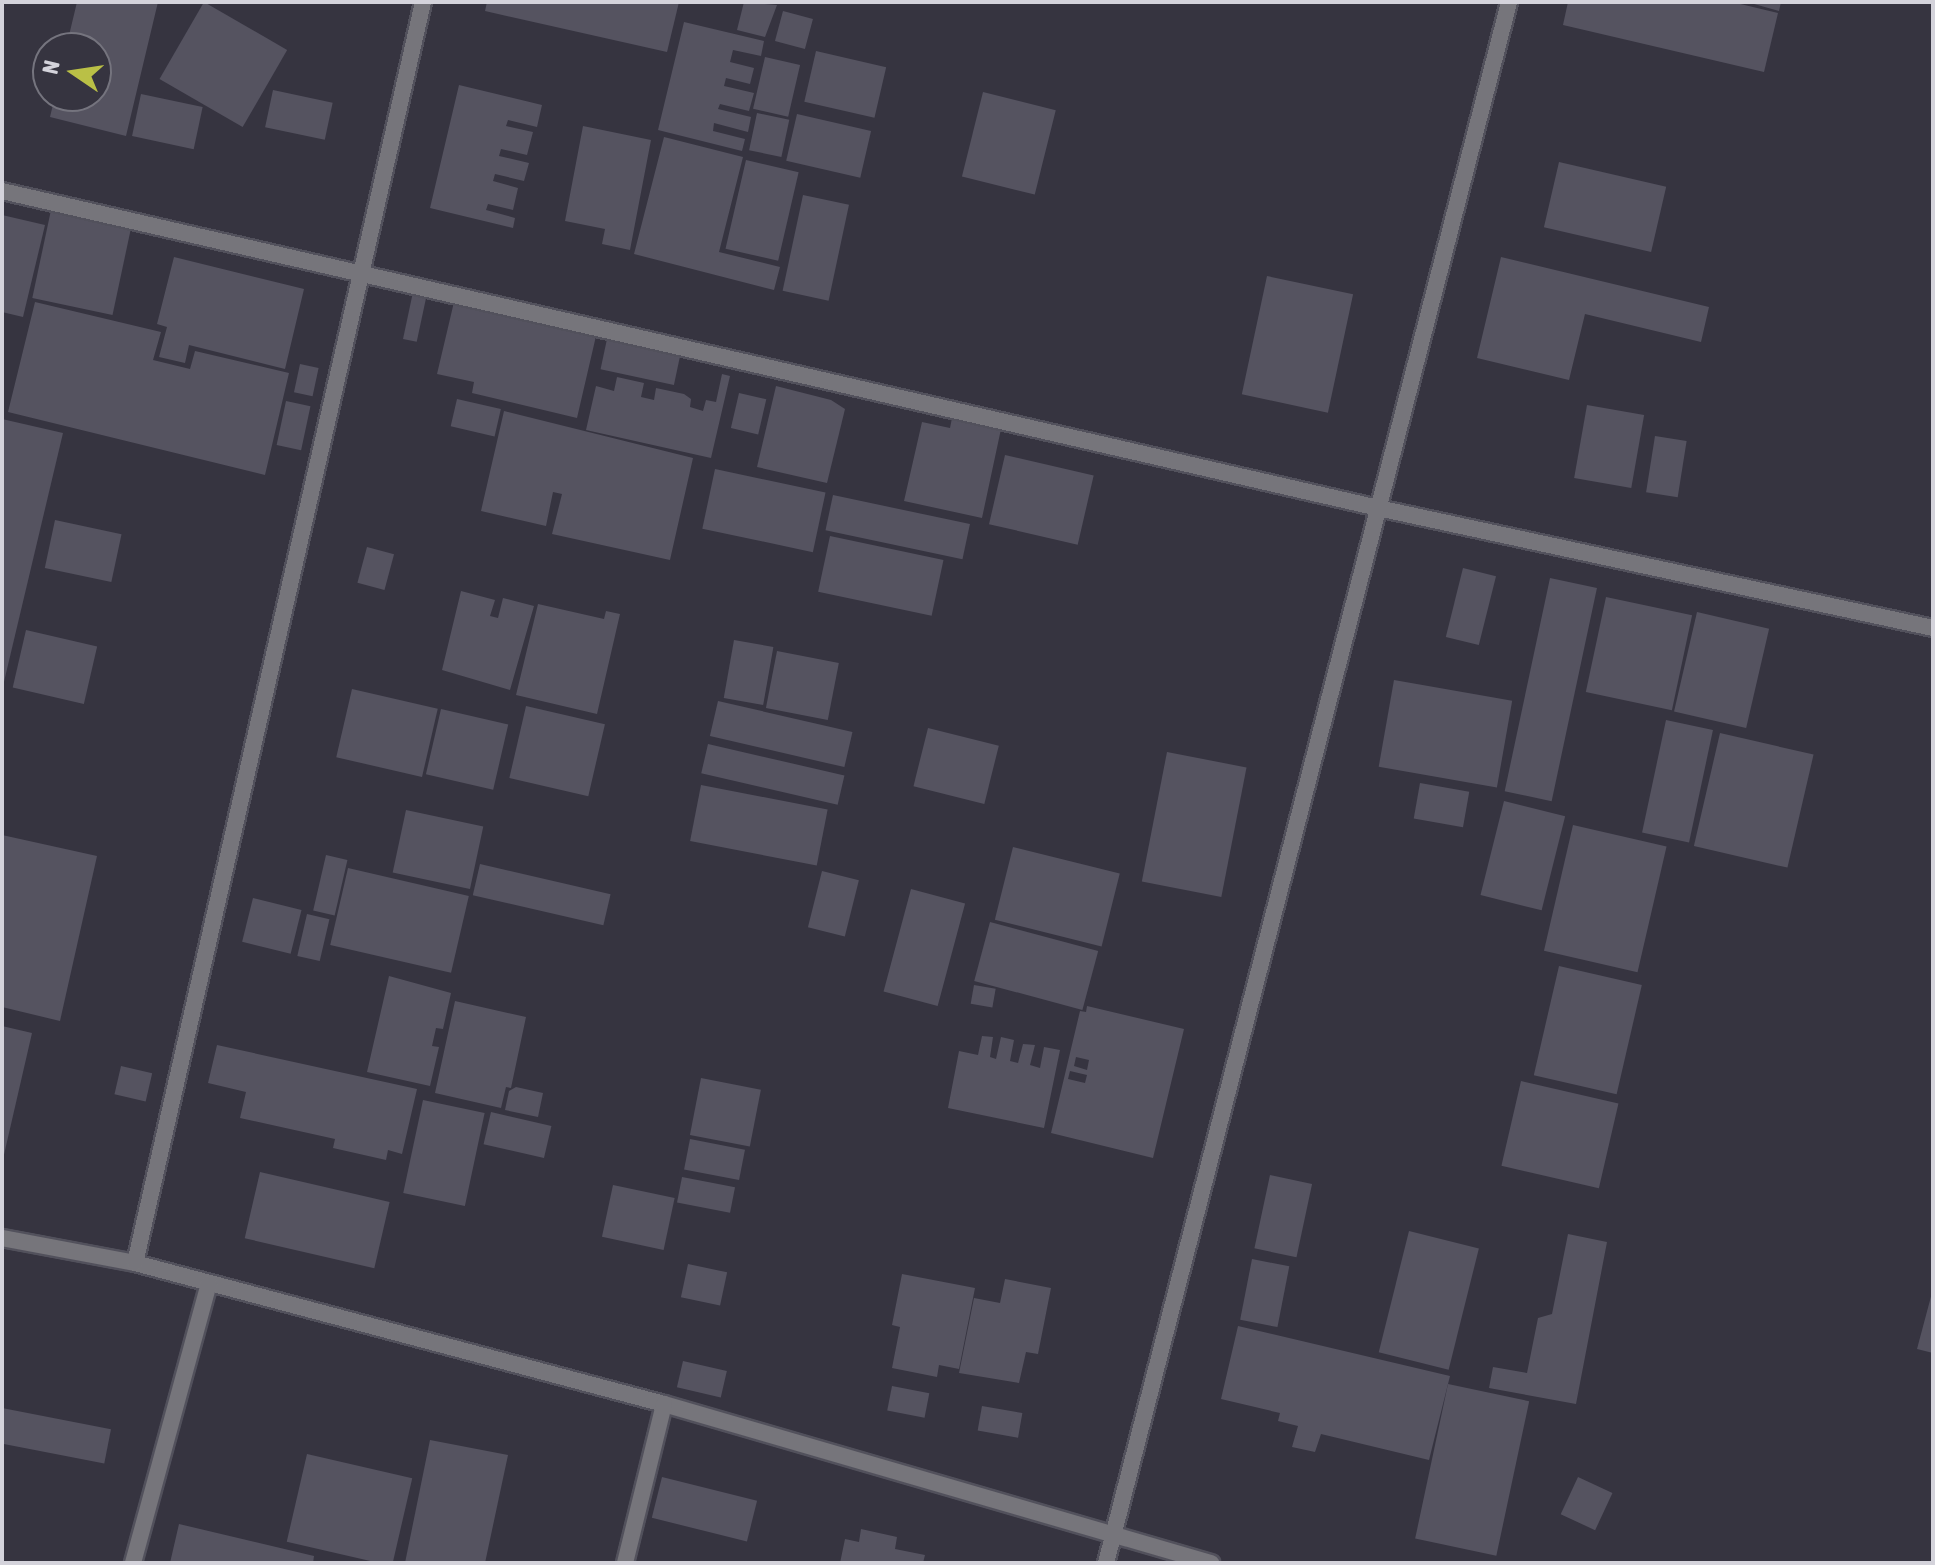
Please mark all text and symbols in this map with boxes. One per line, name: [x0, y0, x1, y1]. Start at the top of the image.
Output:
north arrow: [32, 32, 112, 112]
text: N: [36, 58, 65, 76]

